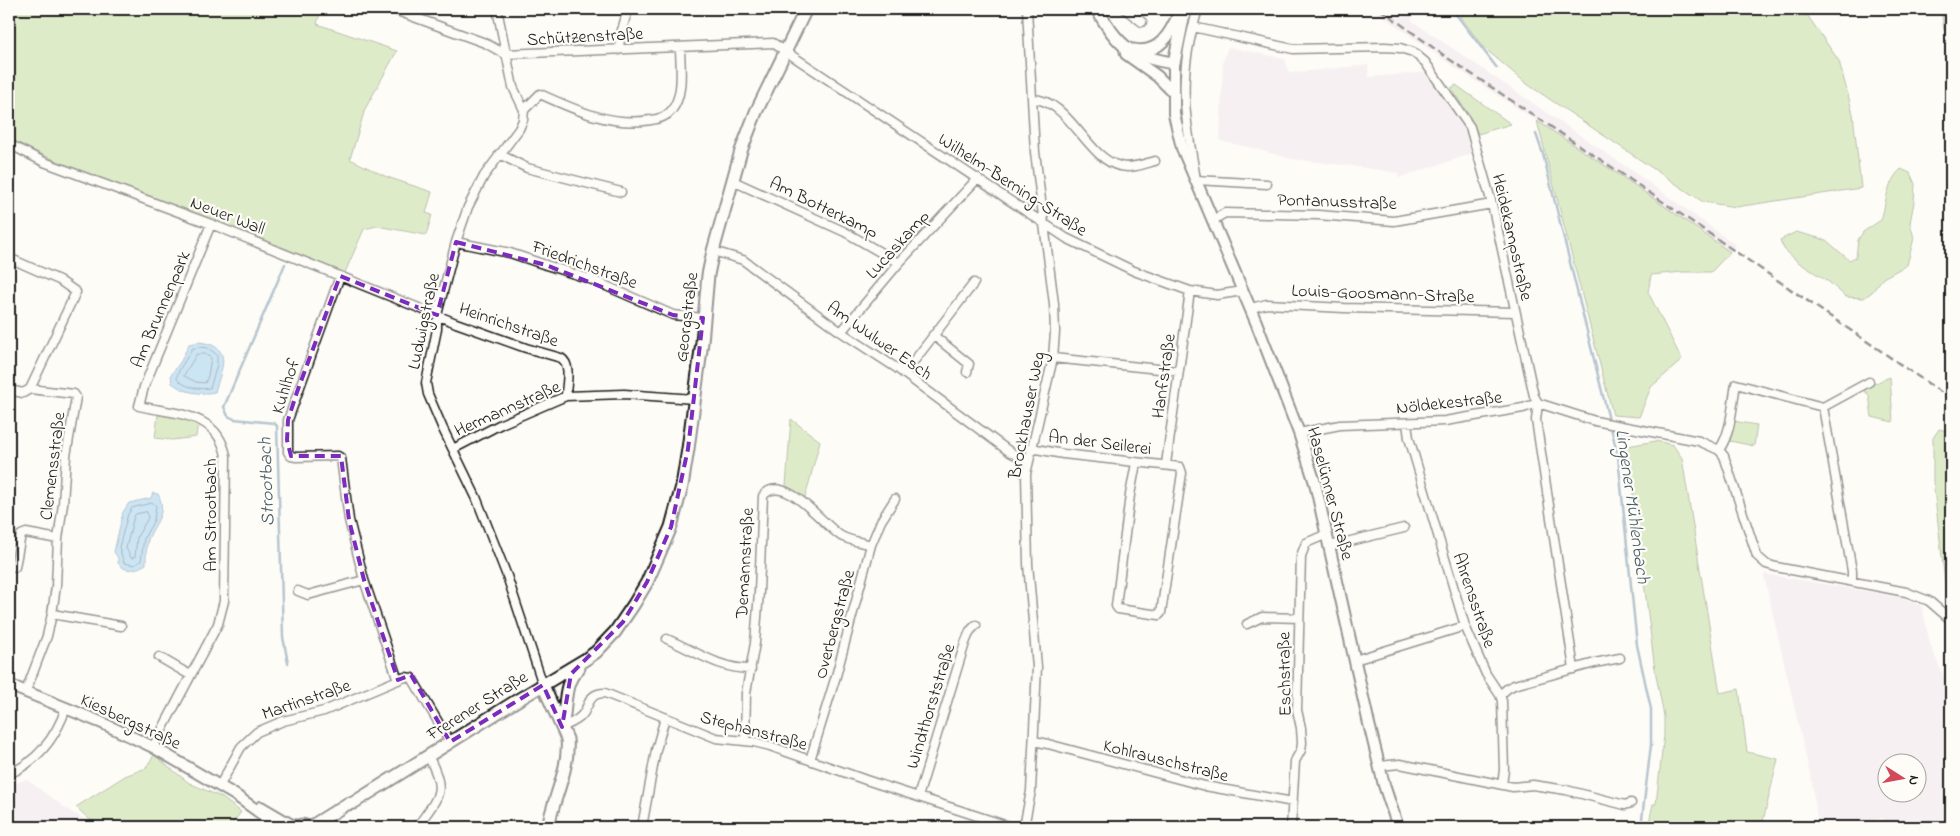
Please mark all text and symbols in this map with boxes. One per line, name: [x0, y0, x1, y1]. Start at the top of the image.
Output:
street label: Schützenstraße: [526, 22, 645, 54]
street label: Wilhelm-Berning-Straße: [932, 128, 1093, 245]
street label: Am Botterkamp: [764, 171, 882, 246]
street label: Heidekampstraße: [1484, 172, 1538, 304]
street label: Pontanusstraße: [1277, 188, 1398, 218]
street label: Neuer Wall: [186, 191, 269, 243]
street label: Lucaskamp: [860, 205, 937, 286]
street label: Friedrichstraße: [527, 234, 642, 297]
street label: Am Brunnenpark: [125, 247, 198, 372]
street label: Ludwigstraße: [402, 270, 449, 372]
street label: Georgstraße: [670, 270, 708, 364]
street label: Louis-Goosmann-Straße: [1291, 279, 1476, 311]
street label: Am Wulwer Esch: [821, 296, 937, 388]
street label: Heinrichstraße: [455, 297, 563, 355]
street label: Hanfstraße: [1146, 331, 1184, 420]
street label: Brockhauser Weg: [1003, 350, 1054, 482]
street label: Kuhlhof: [266, 355, 308, 418]
street label: Hermannstraße: [451, 374, 566, 445]
street label: Nöldekestraße: [1395, 385, 1504, 422]
street label: Clemensstraße: [34, 410, 74, 522]
street label: Haselünner Straße: [1299, 424, 1360, 564]
street label: An der Seilerei: [1047, 425, 1153, 463]
water label: Lingener Mühlenbach: [1606, 427, 1656, 586]
water label: Strootbach: [252, 436, 283, 527]
street label: Am Strootbach: [199, 458, 225, 572]
street label: Demannstraße: [730, 506, 762, 620]
street label: Ahrensstraße: [1445, 549, 1502, 653]
street label: Overbergstraße: [809, 566, 864, 682]
street label: Eschstraße: [1272, 631, 1300, 716]
street label: Windthorststraße: [901, 640, 964, 772]
street label: Frerener Straße: [422, 665, 534, 749]
street label: Martinstraße: [259, 673, 355, 728]
street label: Kiesbergstraße: [75, 688, 186, 759]
street label: Stephanstraße: [697, 705, 811, 759]
street label: Kohlrauschstraße: [1100, 734, 1232, 790]
north arrow: [1878, 754, 1928, 804]
text: N: [1902, 774, 1924, 787]

